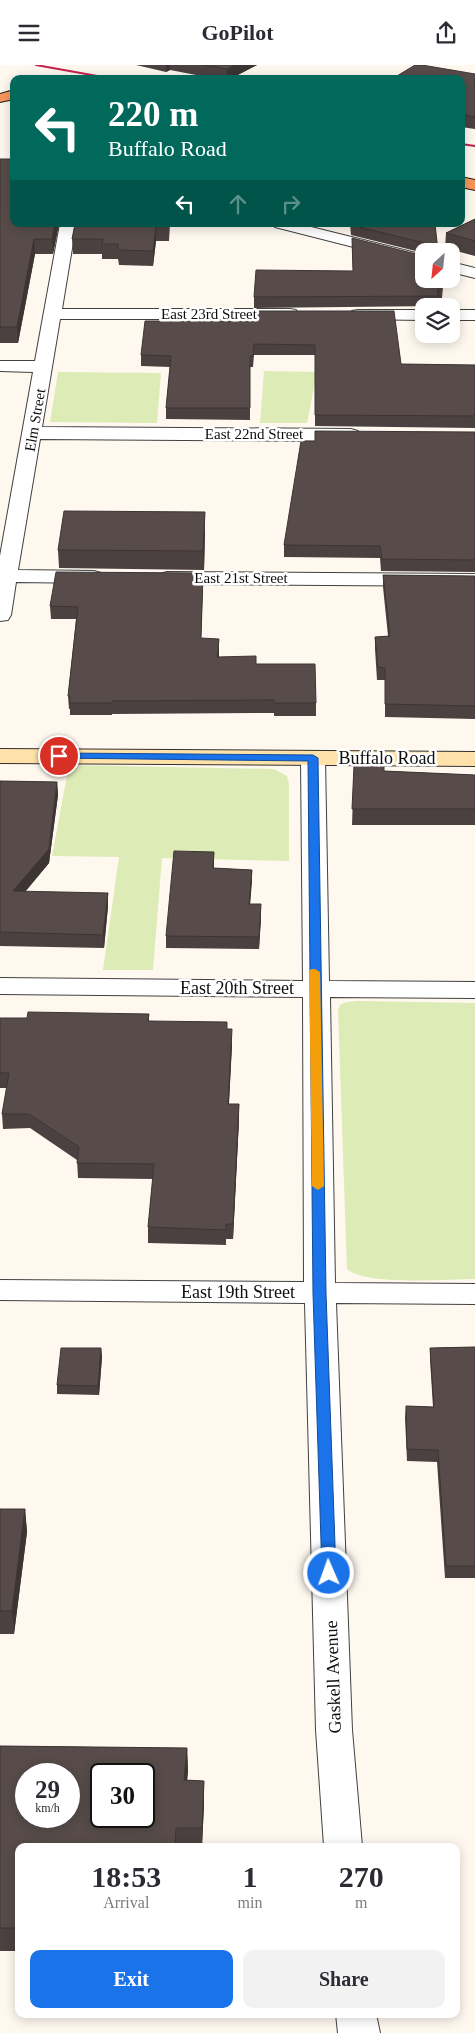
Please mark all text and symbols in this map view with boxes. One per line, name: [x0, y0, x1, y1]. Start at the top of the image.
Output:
icon: menu: [15, 19, 43, 47]
icon: share: [432, 19, 460, 47]
text: GoPilot: [201, 20, 274, 45]
icon: left: [25, 95, 90, 160]
text: 220 m: [108, 95, 198, 134]
text: Buffalo Road: [108, 136, 227, 161]
icon: left: [171, 190, 199, 218]
icon: ahead: [224, 190, 252, 218]
icon: right: [277, 190, 305, 218]
north arrow: [415, 243, 460, 287]
map controls: [415, 243, 460, 343]
button: layers: [415, 298, 460, 343]
street label: East 23rd Street: [161, 306, 258, 322]
street label: Elm Street: [22, 386, 49, 453]
street label: East 22nd Street: [205, 426, 304, 442]
street label: East 21st Street: [194, 570, 288, 586]
pin: [38, 735, 80, 777]
icon: arrive: [45, 742, 73, 770]
street label: Buffalo Road: [338, 748, 436, 768]
street label: East 20th Street: [180, 978, 294, 998]
street label: East 19th Street: [181, 1282, 295, 1302]
position arrow: [302, 1546, 354, 1598]
street label: Gaskell Avenue: [321, 1620, 345, 1734]
speed limit sign: 30: [90, 1763, 155, 1828]
text: 29: [35, 1776, 60, 1803]
text: km/h: [35, 1801, 60, 1815]
text: 18:53: [91, 1860, 161, 1893]
text: 1: [242, 1860, 257, 1893]
text: 270: [339, 1860, 384, 1893]
text: Arrival: [103, 1894, 149, 1911]
text: min: [238, 1894, 262, 1911]
text: m: [355, 1894, 367, 1911]
button: Exit: [30, 1950, 233, 2008]
button: Share: [243, 1950, 445, 2008]

